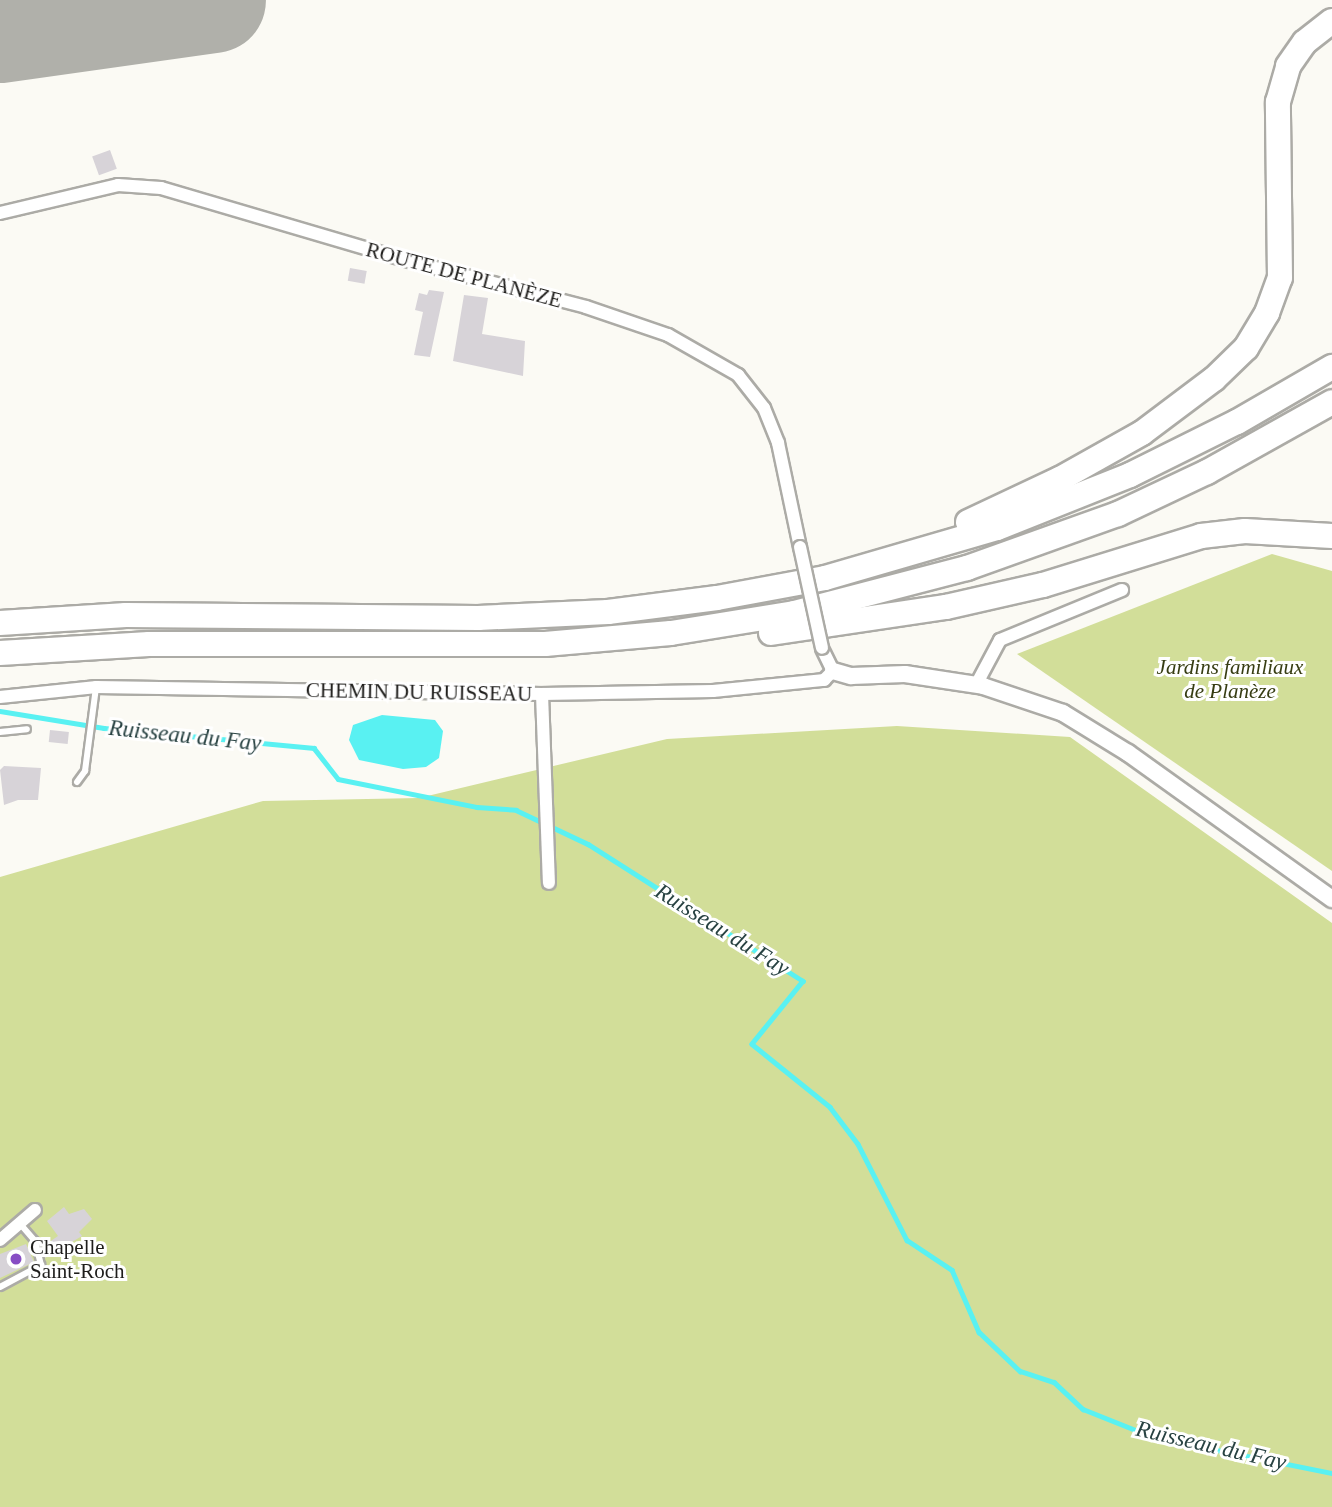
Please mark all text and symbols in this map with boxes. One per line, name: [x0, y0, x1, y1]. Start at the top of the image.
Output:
street label: ROUTE DE PLANÈZE: [363, 237, 565, 313]
park label: Jardins familiaux de Planèze: [1157, 654, 1303, 704]
street label: CHEMIN DU RUISSEAU: [306, 677, 532, 707]
water label: Ruisseau du Fay: [107, 714, 263, 758]
water label: Ruisseau du Fay: [650, 878, 794, 982]
place label: Chapelle Saint-Roch: [30, 1234, 124, 1284]
marker: Chapelle Saint-Roch: [8, 1251, 24, 1267]
water label: Ruisseau du Fay: [1133, 1415, 1289, 1477]

